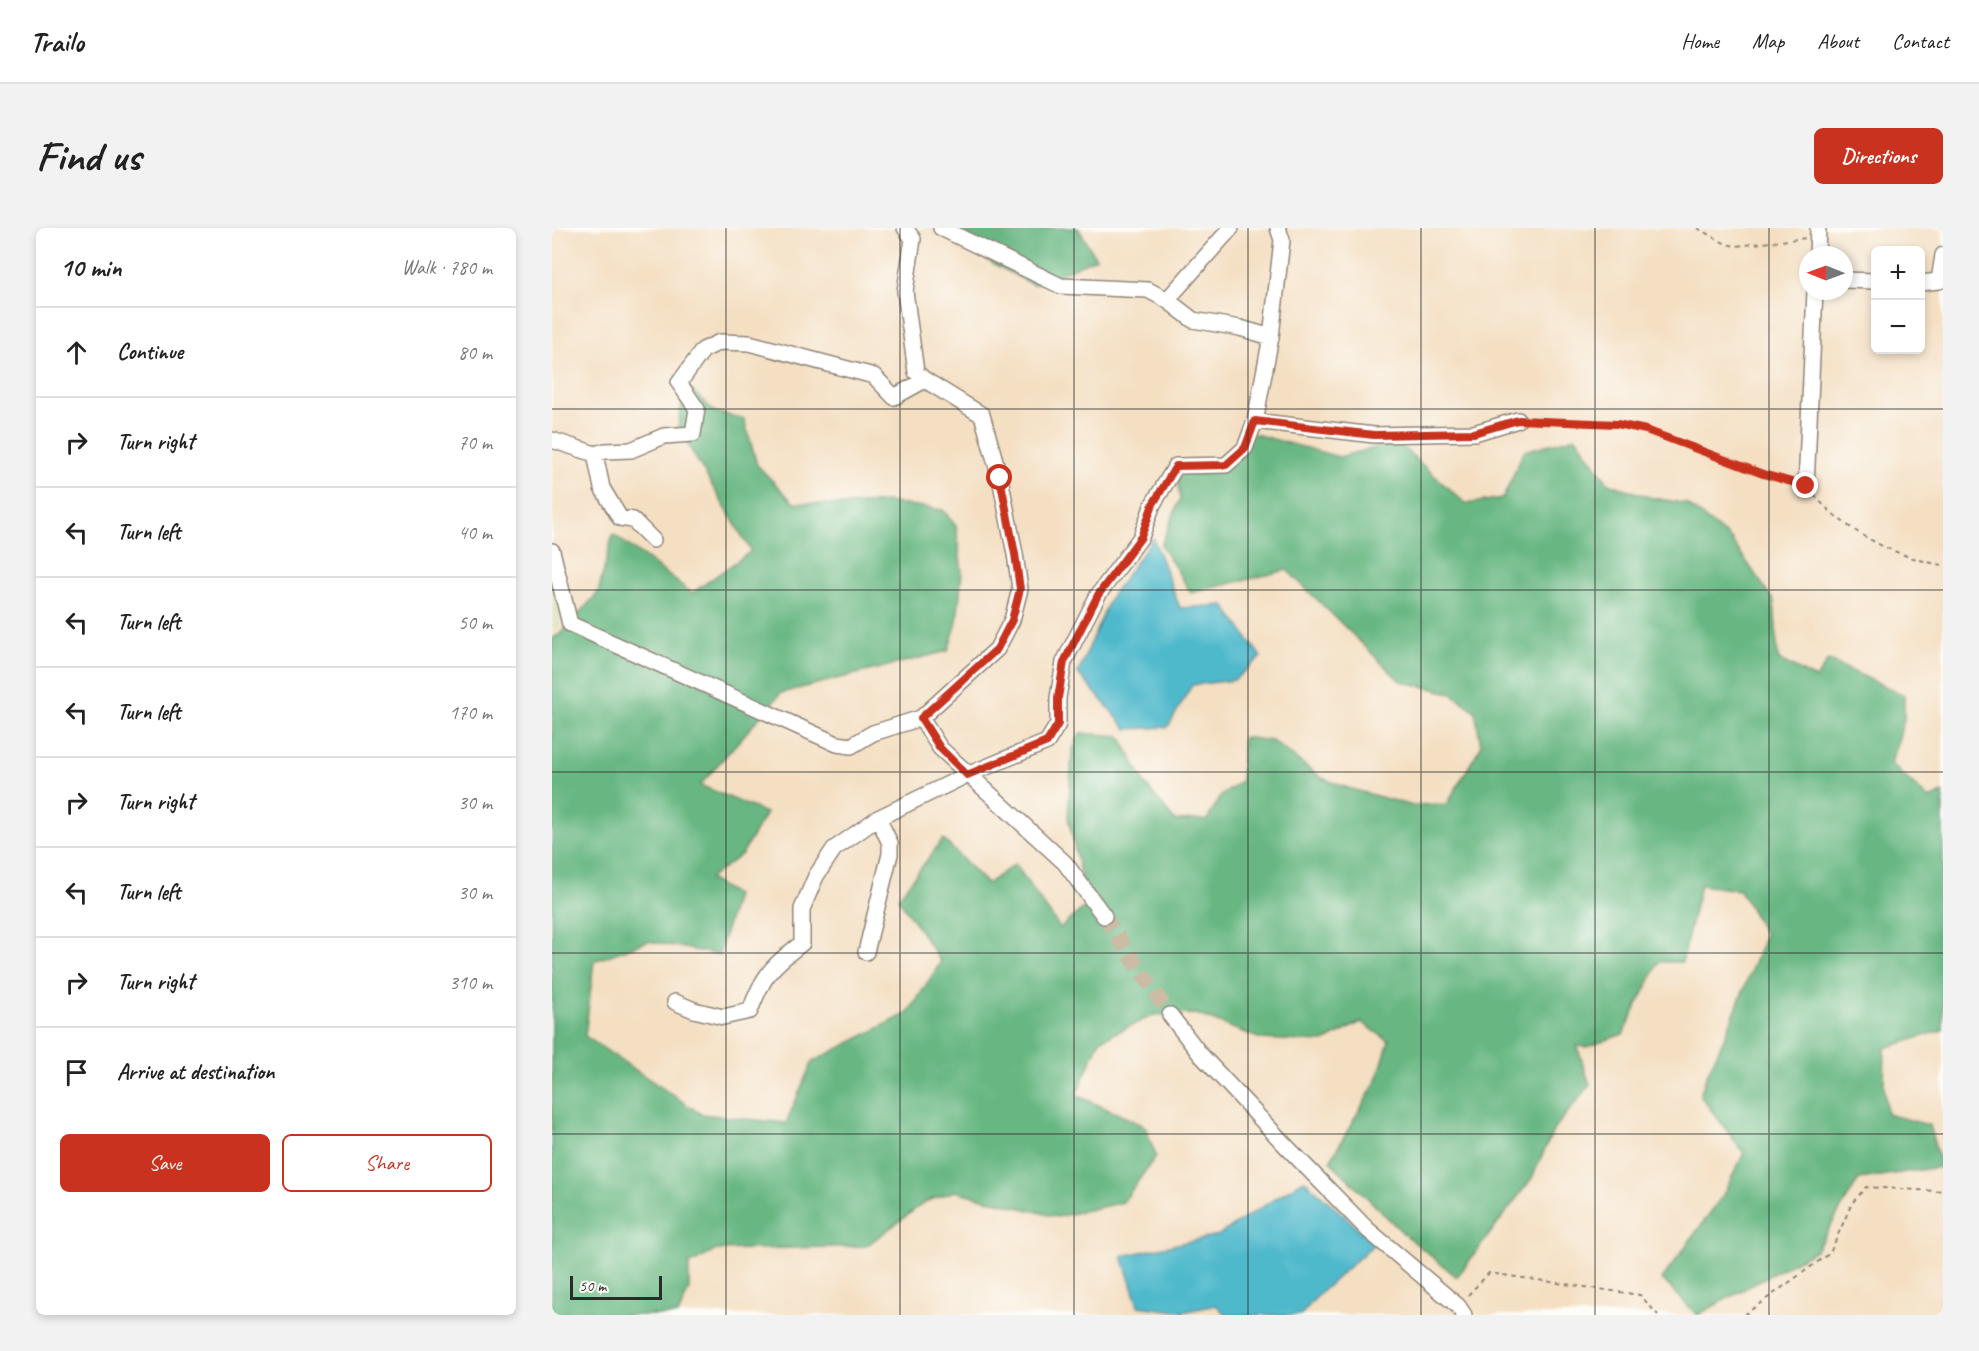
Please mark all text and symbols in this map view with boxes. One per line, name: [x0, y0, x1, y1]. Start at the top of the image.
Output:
text: Trailo: [30, 24, 84, 59]
text: Home: [1681, 28, 1719, 54]
text: Map: [1752, 28, 1784, 54]
text: About: [1817, 28, 1859, 54]
text: Contact: [1892, 28, 1949, 54]
button: Directions: [1814, 128, 1943, 184]
text: Find us: [36, 130, 141, 183]
north arrow: [1799, 246, 1853, 300]
map controls: [1871, 246, 1925, 354]
button: +: [1871, 246, 1925, 300]
text: 10 min: [60, 251, 122, 284]
text: Walk · 780 m: [402, 255, 492, 280]
button: −: [1871, 300, 1925, 354]
icon: ahead: [60, 336, 93, 369]
text: Continue: [117, 338, 183, 366]
text: 80 m: [458, 340, 492, 365]
icon: right: [60, 426, 93, 459]
text: Turn right: [117, 428, 194, 456]
text: 70 m: [458, 430, 492, 455]
route start: [986, 464, 1012, 490]
route end: [1792, 472, 1818, 498]
icon: left: [60, 516, 93, 549]
text: Turn left: [117, 518, 181, 546]
text: 40 m: [458, 520, 492, 545]
icon: left: [60, 606, 93, 639]
text: Turn left: [117, 608, 181, 636]
text: 50 m: [458, 610, 492, 635]
icon: left: [60, 696, 93, 729]
text: Turn left: [117, 698, 181, 726]
text: 170 m: [449, 700, 492, 725]
icon: right: [60, 786, 93, 819]
text: Turn right: [117, 788, 194, 816]
text: 30 m: [458, 790, 492, 815]
icon: left: [60, 876, 93, 909]
text: Turn left: [117, 878, 181, 906]
text: 30 m: [458, 880, 492, 905]
icon: right: [60, 966, 93, 999]
text: Turn right: [117, 968, 194, 996]
text: 310 m: [449, 970, 492, 995]
icon: arrive: [60, 1056, 93, 1089]
text: Arrive at destination: [117, 1058, 274, 1086]
button: Save: [60, 1134, 270, 1192]
button: Share: [282, 1134, 492, 1192]
scale bar: [570, 1273, 662, 1300]
text: 50 m: [579, 1276, 606, 1296]

